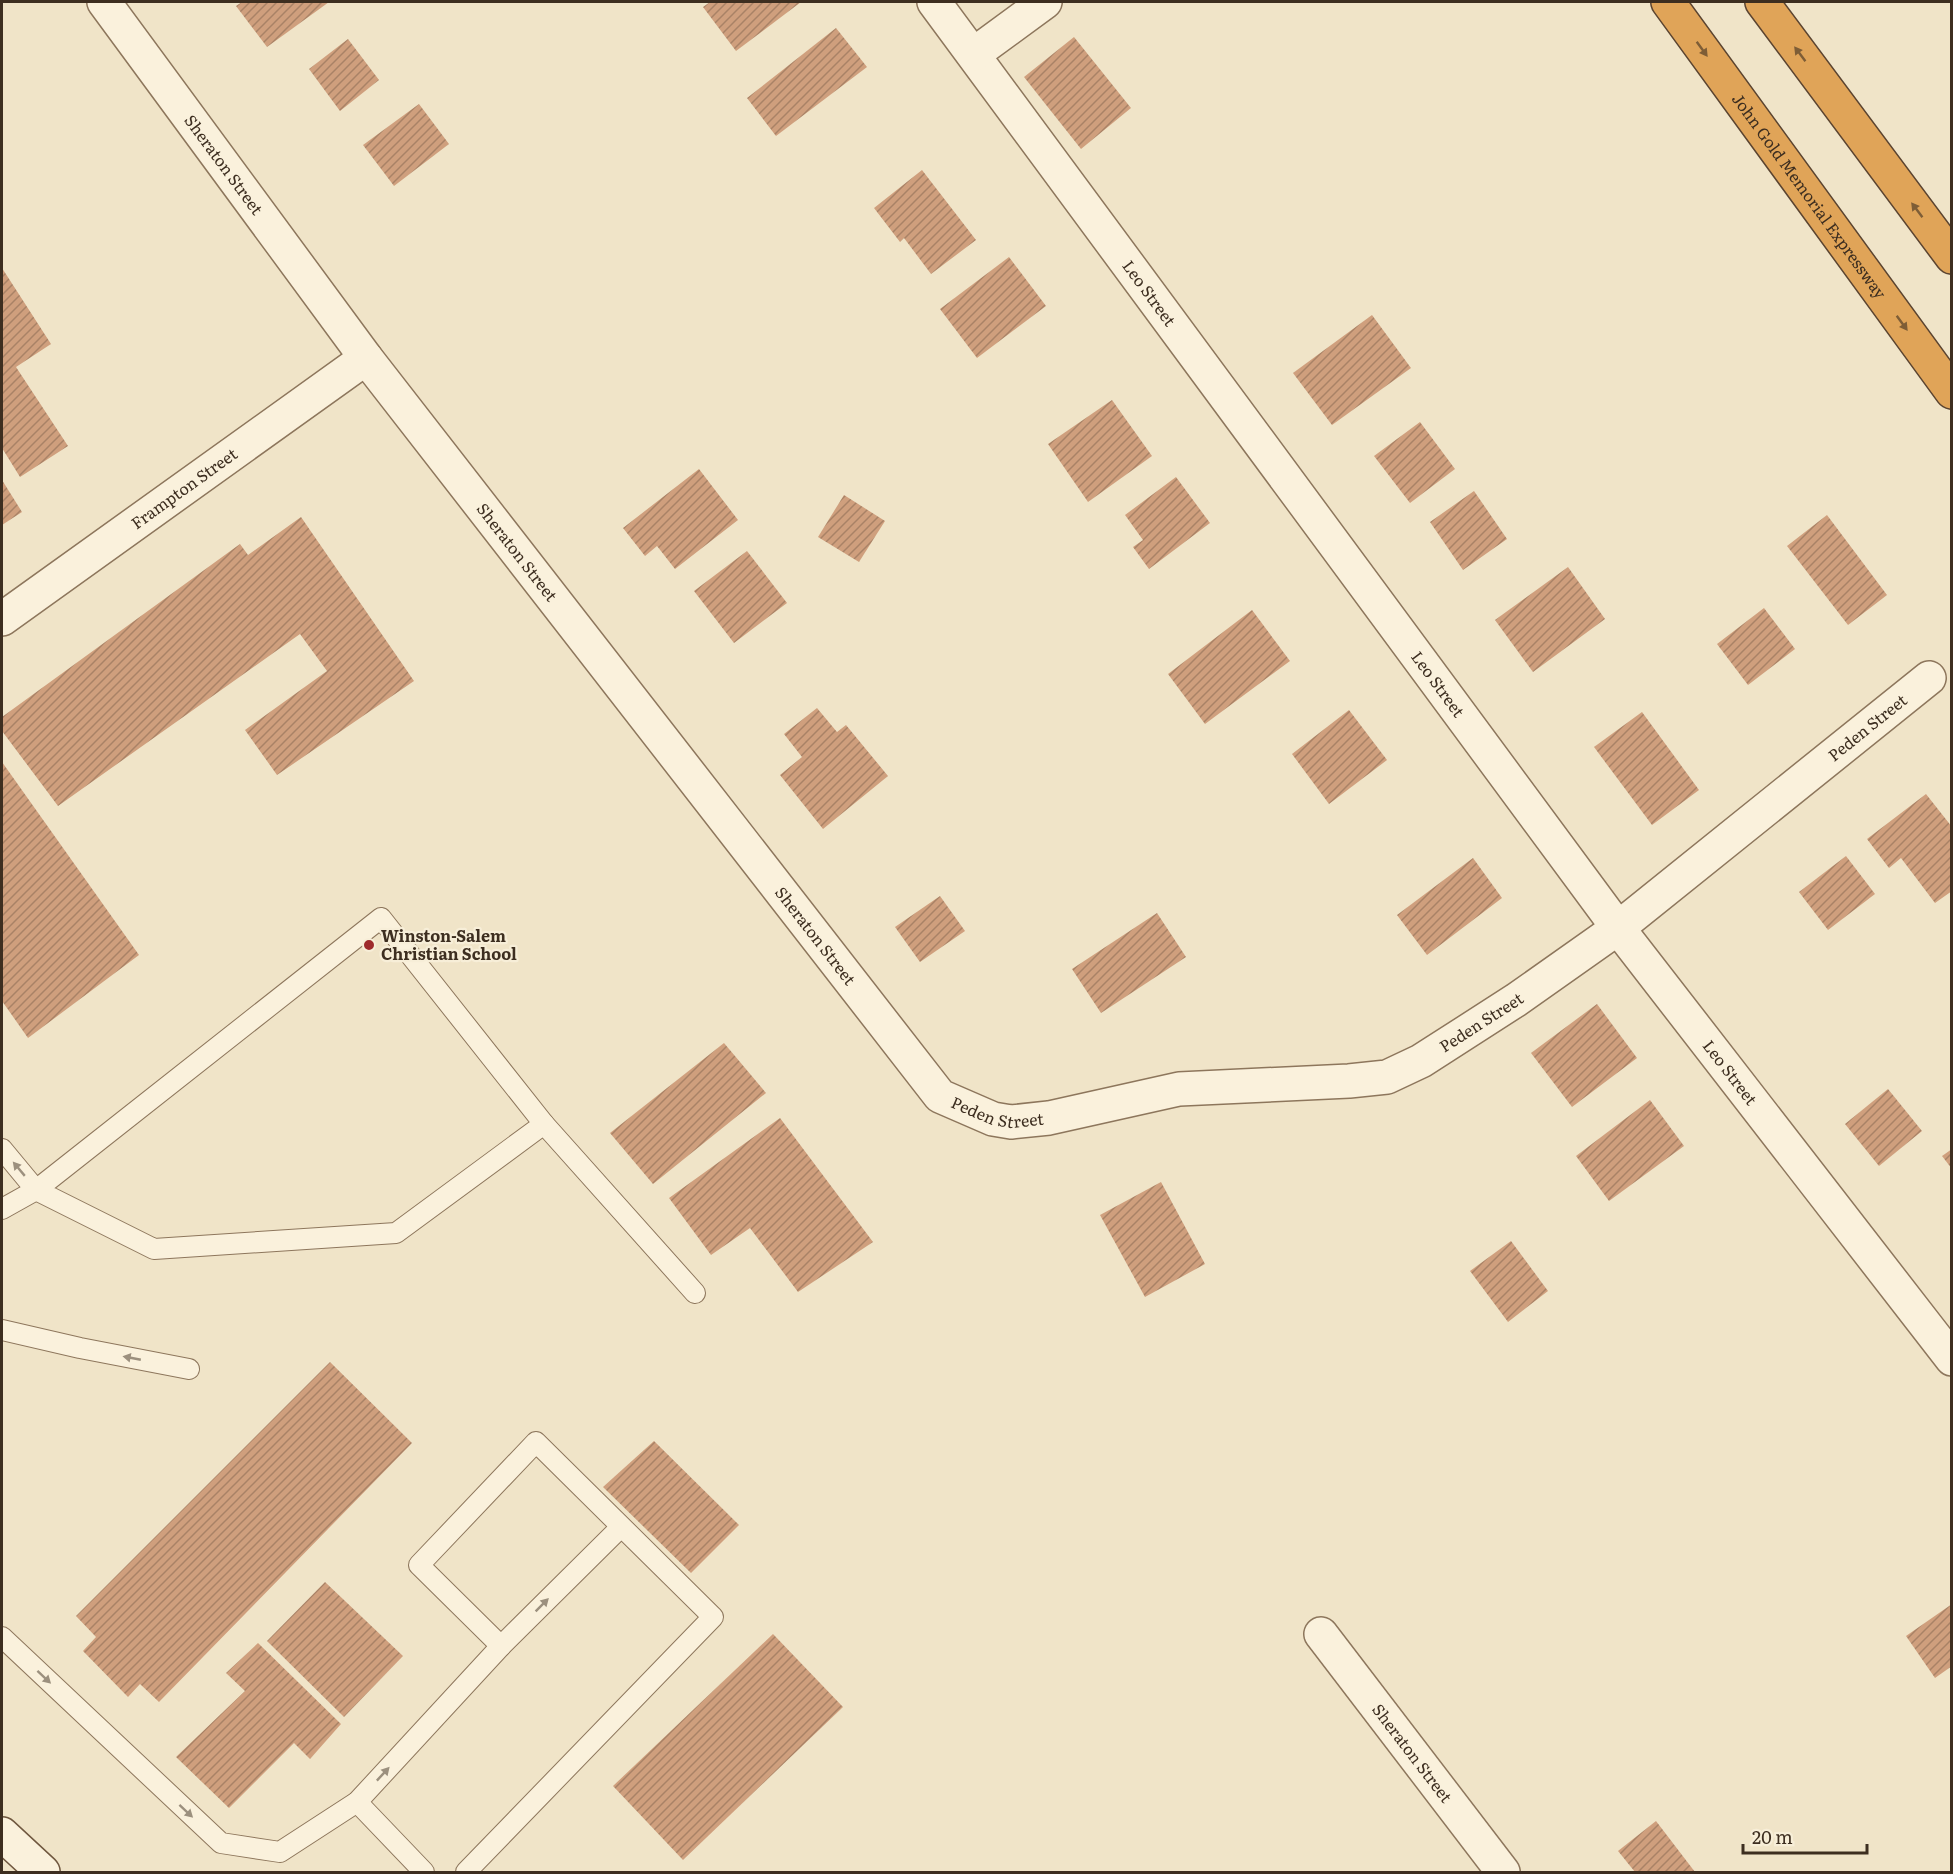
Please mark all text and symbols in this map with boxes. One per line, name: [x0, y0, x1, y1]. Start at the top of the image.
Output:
one-way arrow: [1696, 41, 1708, 56]
one-way arrow: [1795, 46, 1807, 61]
street label: John Gold Memorial Expressway: [1727, 88, 1894, 304]
street label: Sheraton Street: [180, 109, 270, 220]
one-way arrow: [1910, 202, 1923, 218]
street label: Leo Street: [1117, 255, 1183, 331]
one-way arrow: [1896, 315, 1908, 331]
street label: Frampton Street: [125, 441, 242, 534]
street label: Sheraton Street: [472, 497, 564, 606]
street label: Leo Street: [1406, 645, 1471, 722]
street label: Peden Street: [1822, 687, 1912, 766]
street label: Sheraton Street: [770, 881, 863, 990]
place label: Winston-Salem Christian School: [381, 923, 517, 965]
marker: Winston-Salem Christian School: [362, 938, 376, 952]
street label: Peden Street: [1434, 985, 1528, 1057]
street label: Leo Street: [1698, 1034, 1764, 1110]
street label: Peden Street: [948, 1089, 1045, 1133]
one-way arrow: [13, 1162, 26, 1177]
one-way arrow: [122, 1353, 141, 1362]
one-way arrow: [535, 1598, 549, 1613]
one-way arrow: [37, 1670, 51, 1684]
street label: Sheraton Street: [1367, 1698, 1459, 1808]
one-way arrow: [375, 1768, 389, 1782]
one-way arrow: [179, 1804, 194, 1818]
scale bar: [1743, 1817, 1868, 1855]
text: 20 m: [1752, 1823, 1793, 1850]

